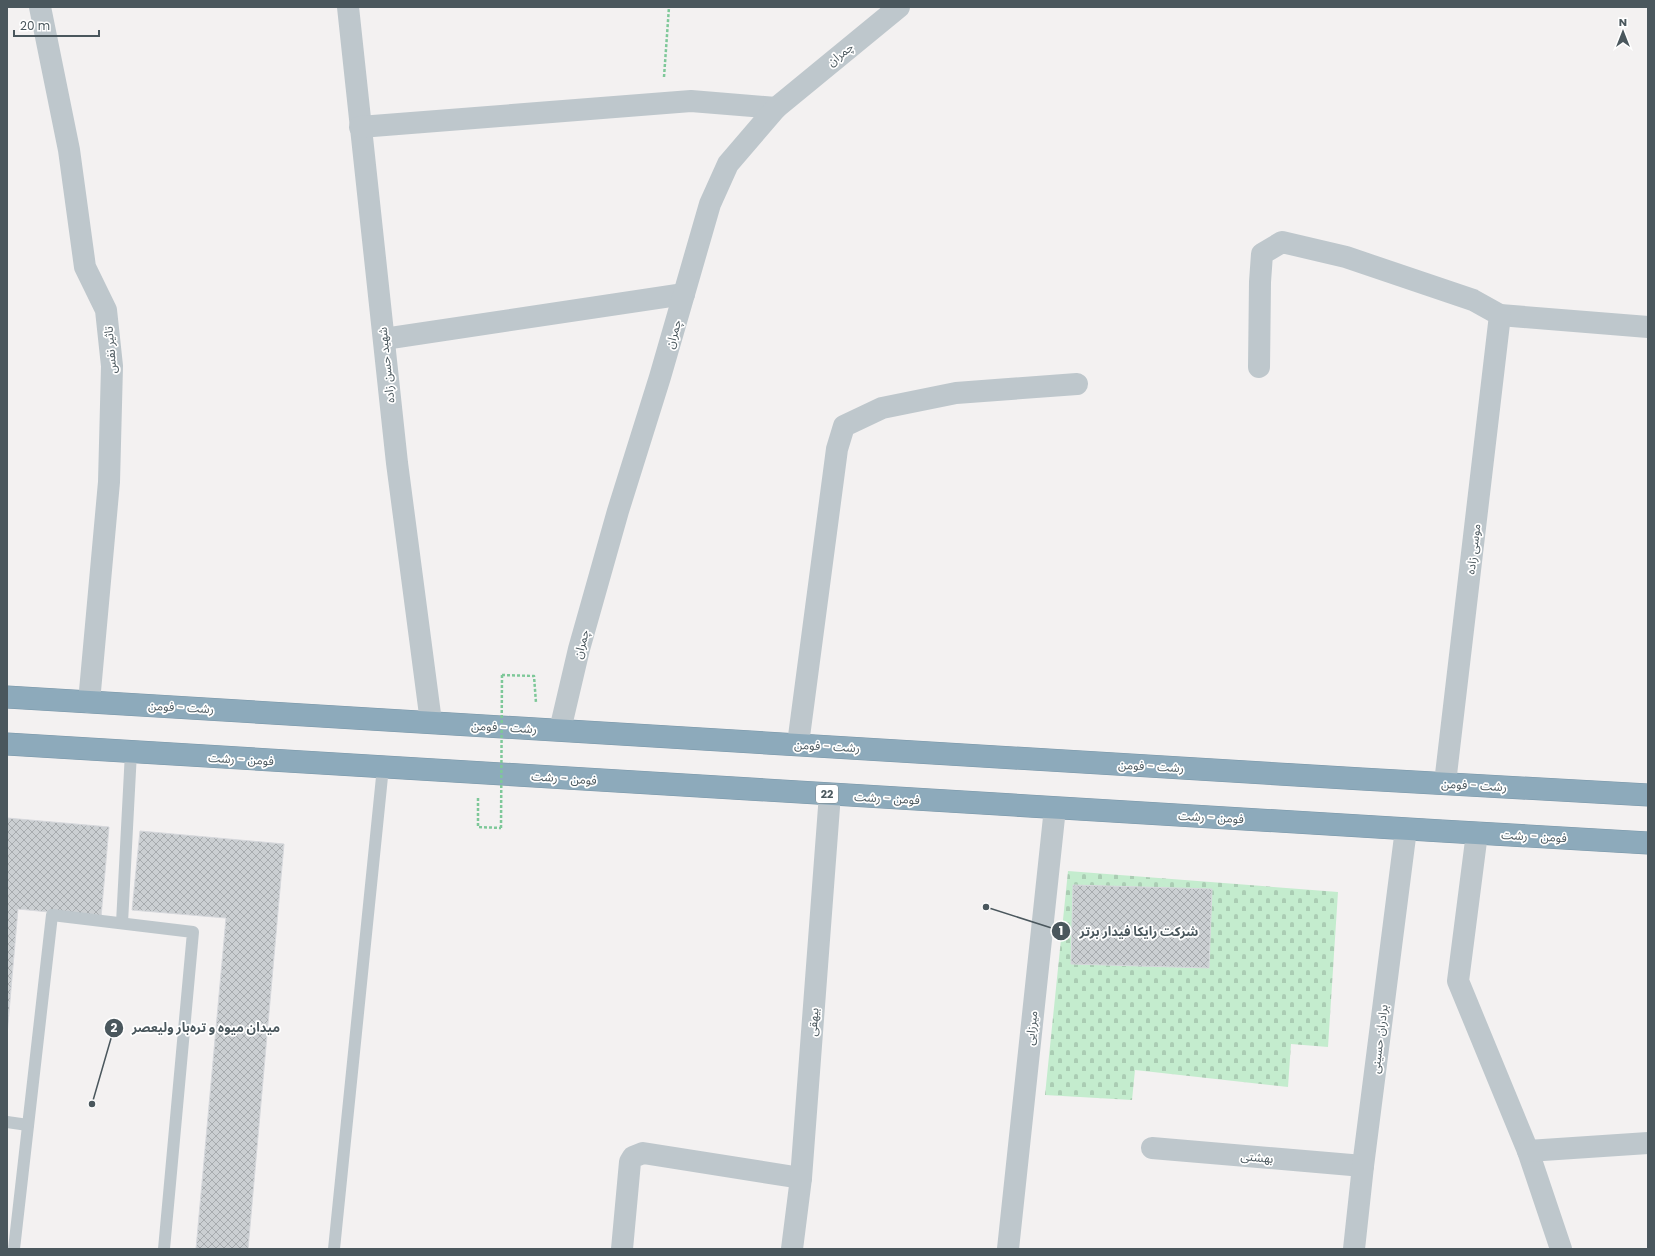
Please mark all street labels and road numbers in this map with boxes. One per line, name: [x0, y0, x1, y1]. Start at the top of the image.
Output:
street label: چمران: [823, 38, 857, 70]
street label: چمران: [661, 317, 685, 351]
street label: تاثیر نفس: [99, 325, 121, 374]
street label: شهید حسن زاده: [374, 326, 398, 404]
street label: موسی زاده: [1461, 523, 1485, 575]
street label: چمران: [569, 628, 593, 660]
street label: رشت - فومن: [148, 697, 214, 717]
street label: رشت - فومن: [471, 717, 537, 737]
street label: رشت - فومن: [794, 736, 860, 756]
street label: فومن - رشت: [208, 749, 274, 769]
street label: رشت - فومن: [1118, 756, 1184, 776]
street label: فومن - رشت: [531, 767, 597, 789]
street label: رشت - فومن: [1441, 775, 1507, 795]
road number: 22: [816, 785, 838, 803]
street label: فومن - رشت: [854, 788, 920, 808]
street label: فومن - رشت: [1178, 807, 1244, 827]
street label: فومن - رشت: [1501, 826, 1567, 846]
street label: برادران حسینی: [1366, 1004, 1392, 1074]
street label: بیهقی: [804, 1007, 822, 1037]
street label: میرزایی: [1021, 1010, 1041, 1046]
street label: بهشتی: [1240, 1147, 1274, 1167]

